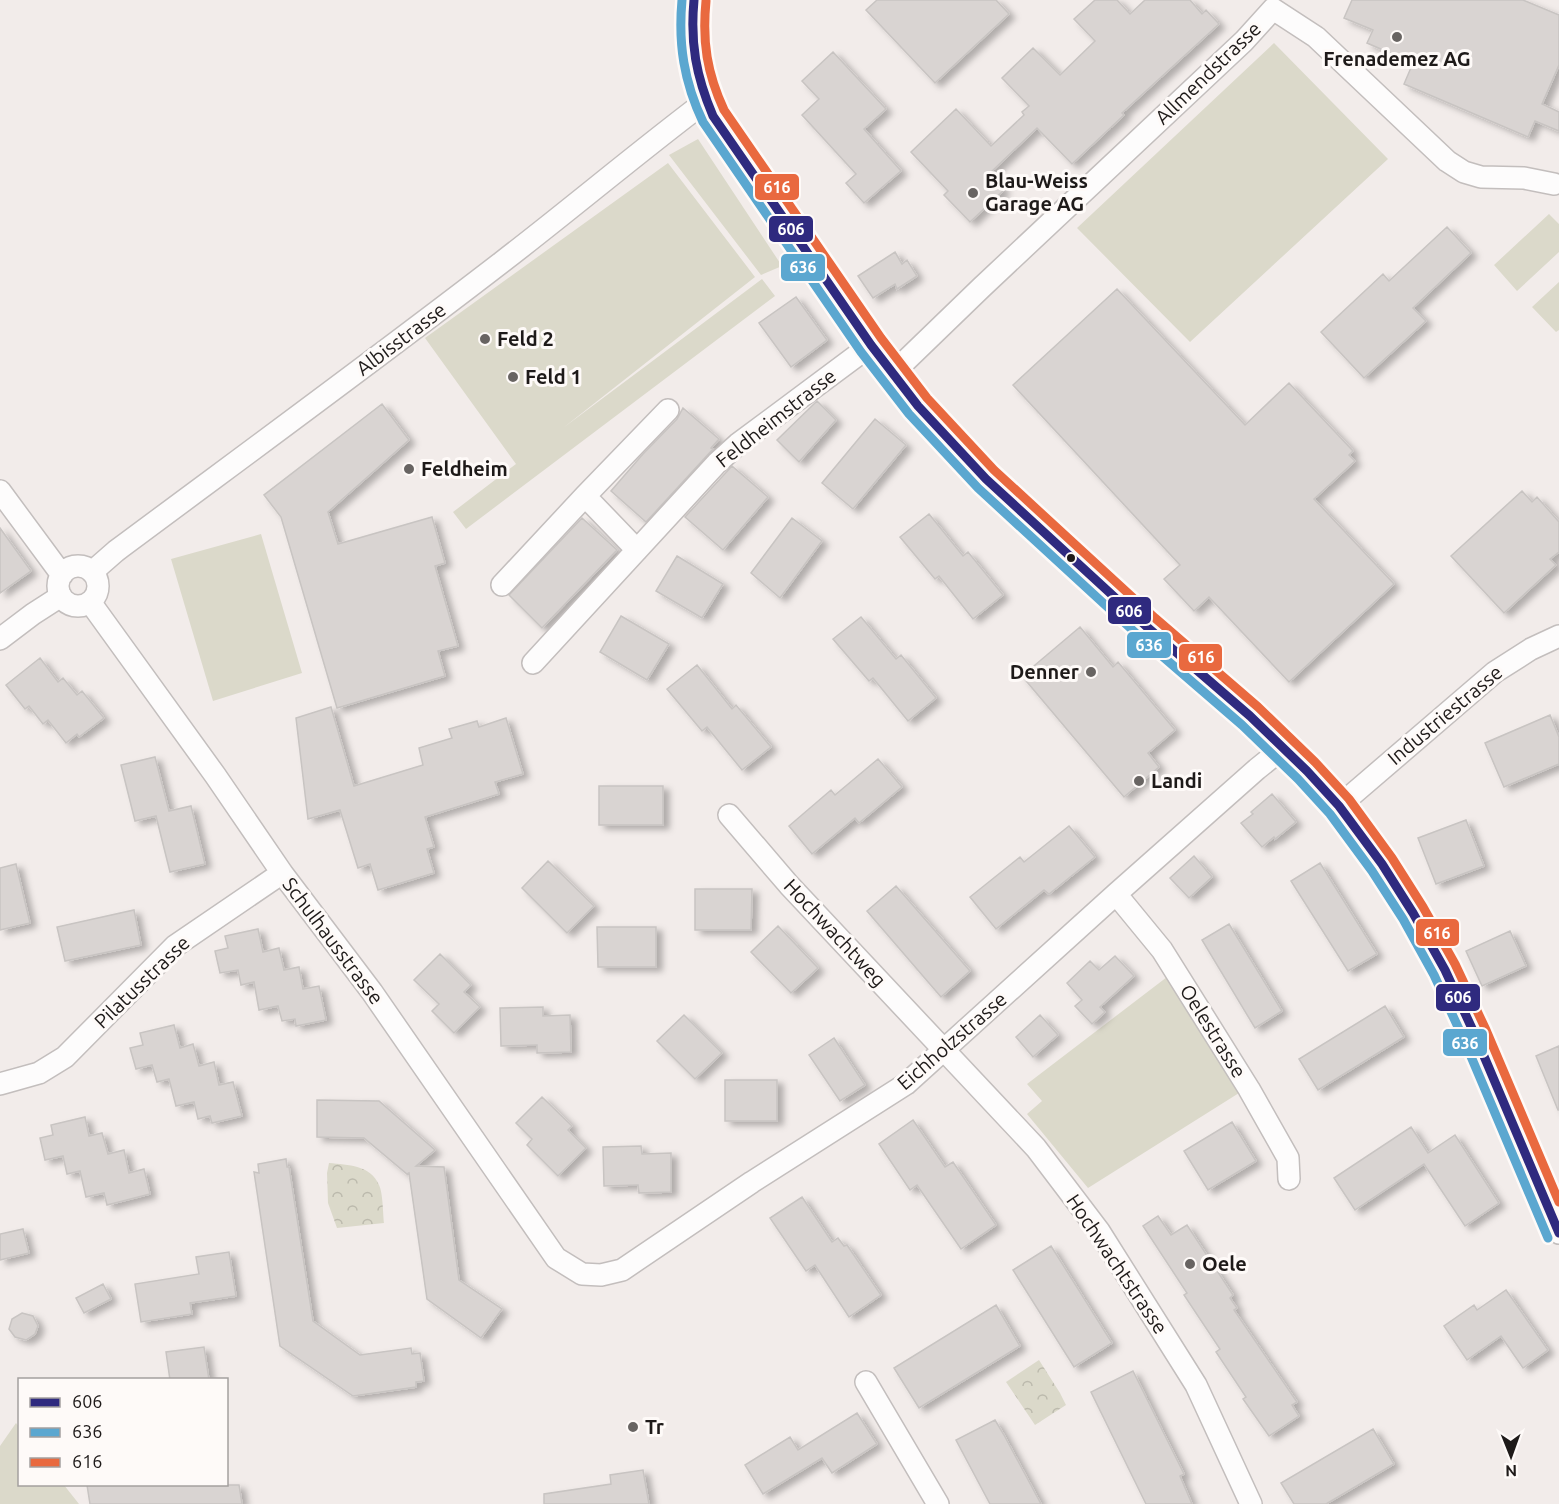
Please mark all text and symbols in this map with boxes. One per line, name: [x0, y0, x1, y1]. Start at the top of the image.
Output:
street label: Allmendstrasse: [1150, 17, 1265, 129]
marker: Frenademez AG: [1390, 30, 1404, 44]
place label: Frenademez AG: [1323, 47, 1471, 70]
place label: Blau-Weiss Garage AG: [985, 169, 1088, 215]
line badge: 616: [754, 173, 800, 201]
text: 616: [763, 178, 791, 196]
marker: Blau-Weiss Garage AG: [966, 186, 980, 200]
line badge: 606: [768, 215, 814, 243]
text: 606: [777, 220, 805, 238]
line badge: 636: [780, 253, 826, 282]
text: 636: [789, 258, 817, 276]
street label: Albisstrasse: [351, 297, 450, 380]
place label: Feld 2: [497, 327, 554, 350]
marker: Feld 2: [478, 332, 492, 346]
street label: Feldheimstrasse: [711, 364, 840, 472]
place label: Feld 1: [525, 365, 582, 388]
marker: Feld 1: [506, 370, 520, 384]
place label: Feldheim: [421, 457, 508, 480]
marker: Feldheim: [402, 462, 416, 476]
unlabelled marker: [1065, 552, 1077, 564]
line badge: 606: [1107, 596, 1152, 625]
text: 606: [1115, 602, 1143, 620]
line badge: 636: [1126, 631, 1172, 659]
text: 636: [1135, 636, 1163, 654]
line badge: 616: [1178, 643, 1223, 672]
text: 616: [1187, 648, 1215, 666]
place label: Denner: [1010, 660, 1080, 683]
street label: Industriestrasse: [1383, 660, 1507, 769]
marker: Denner: [1084, 665, 1098, 679]
place label: Landi: [1151, 769, 1202, 792]
marker: Landi: [1132, 774, 1146, 788]
street label: Schulhausstrasse: [278, 873, 388, 1008]
street label: Hochwachtweg: [780, 874, 891, 991]
line badge: 616: [1415, 918, 1460, 947]
text: 616: [1423, 924, 1451, 942]
street label: Pilatusstrasse: [89, 931, 194, 1033]
street label: Oelestrasse: [1176, 980, 1251, 1082]
line badge: 606: [1435, 983, 1481, 1012]
street label: Eichholzstrasse: [892, 987, 1011, 1094]
text: 606: [1444, 988, 1472, 1006]
line badge: 636: [1442, 1028, 1488, 1057]
text: 636: [1451, 1034, 1479, 1052]
street label: Hochwachtstrasse: [1062, 1190, 1173, 1338]
place label: Oele: [1202, 1252, 1247, 1275]
marker: Oele: [1183, 1257, 1197, 1271]
legend: [18, 1378, 228, 1486]
text: 606: [72, 1391, 102, 1411]
place label: Tr: [645, 1415, 665, 1438]
marker: Tr: [626, 1420, 640, 1434]
text: 636: [72, 1421, 102, 1441]
north arrow: [1481, 1426, 1541, 1486]
text: 616: [72, 1451, 102, 1471]
text: N: [1505, 1462, 1517, 1480]

